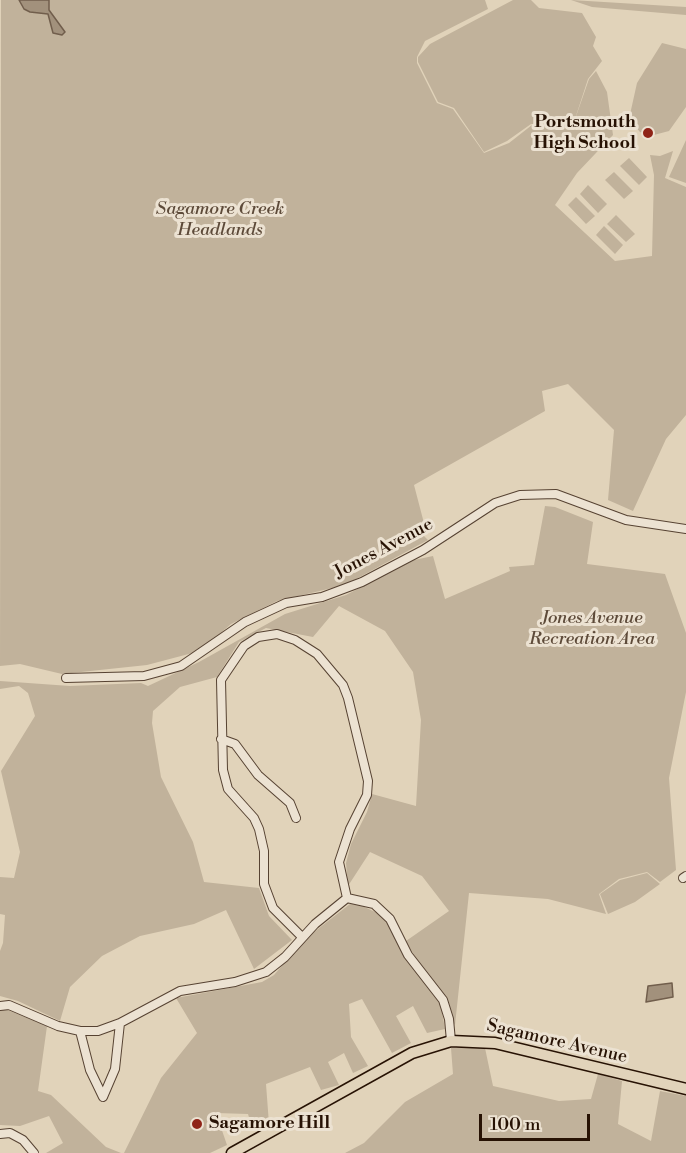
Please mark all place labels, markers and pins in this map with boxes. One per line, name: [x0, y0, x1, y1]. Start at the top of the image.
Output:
place label: Portsmouth High School: [533, 112, 636, 154]
marker: Portsmouth High School: [641, 126, 655, 140]
place label: Sagamore Hill: [209, 1113, 330, 1135]
marker: Sagamore Hill: [190, 1117, 204, 1131]

